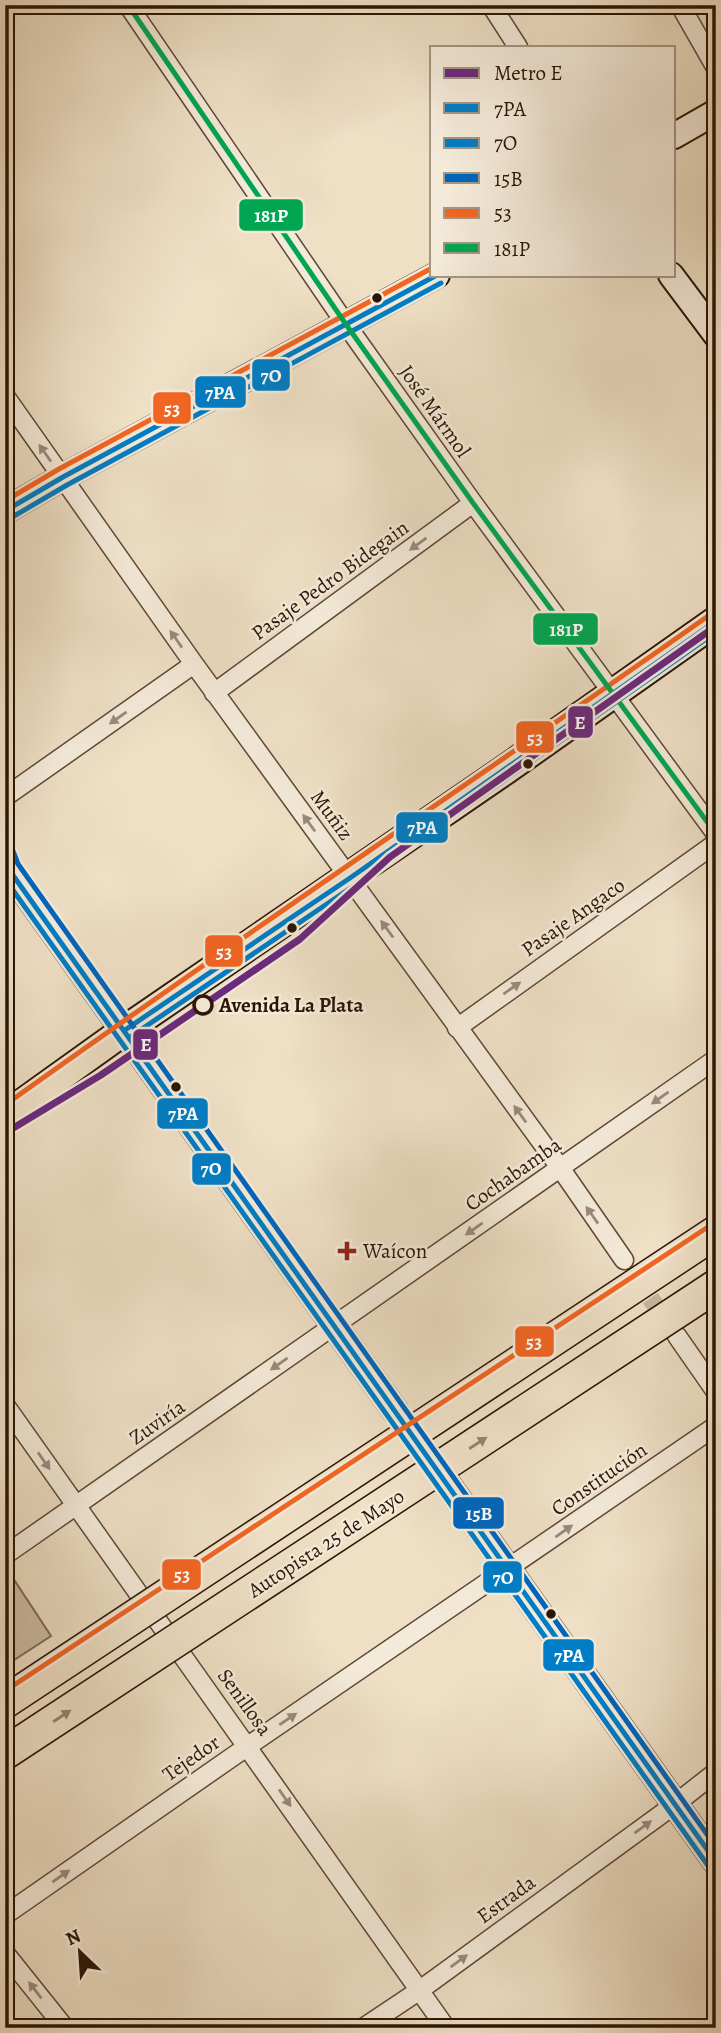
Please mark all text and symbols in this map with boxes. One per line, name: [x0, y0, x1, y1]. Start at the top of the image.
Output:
legend: [430, 46, 676, 276]
text: Metro E: [494, 59, 563, 87]
text: 7PA: [494, 95, 527, 123]
text: 7O: [494, 129, 517, 157]
text: 15B: [494, 165, 523, 193]
line badge: 181P: [238, 198, 304, 232]
text: 53: [494, 199, 512, 227]
text: 181P: [254, 203, 288, 229]
text: 181P: [494, 235, 531, 263]
unlabelled marker: [370, 291, 384, 305]
line badge: 7O: [251, 358, 291, 392]
street label: José Mármol: [393, 359, 477, 463]
text: 7O: [261, 363, 282, 389]
line badge: 7PA: [194, 375, 247, 409]
text: 7PA: [205, 380, 236, 406]
line badge: 53: [152, 391, 192, 425]
text: 53: [164, 396, 180, 422]
one-way arrow: [38, 444, 52, 462]
street label: Pasaje Pedro Bidegain: [246, 513, 414, 647]
one-way arrow: [408, 537, 427, 551]
line badge: 181P: [532, 612, 599, 646]
text: 181P: [549, 617, 583, 643]
one-way arrow: [169, 630, 183, 648]
line badge: E: [567, 705, 594, 739]
text: E: [574, 710, 586, 736]
one-way arrow: [109, 711, 127, 725]
line badge: 53: [515, 720, 555, 754]
text: 53: [527, 725, 543, 751]
unlabelled marker: [521, 757, 535, 771]
street label: Muñiz: [304, 784, 360, 846]
line badge: 7PA: [395, 811, 449, 844]
one-way arrow: [303, 814, 317, 832]
text: 7PA: [407, 815, 438, 841]
street label: Pasaje Angaco: [516, 871, 630, 963]
one-way arrow: [380, 920, 394, 939]
unlabelled marker: [285, 921, 299, 935]
line badge: 53: [204, 934, 244, 968]
text: 53: [216, 939, 232, 965]
one-way arrow: [503, 981, 521, 995]
place label: Avenida La Plata: [218, 991, 364, 1019]
marker: Avenida La Plata: [193, 995, 213, 1015]
line badge: E: [132, 1028, 159, 1061]
text: E: [140, 1032, 152, 1058]
unlabelled marker: [169, 1080, 183, 1094]
one-way arrow: [651, 1091, 669, 1105]
line badge: 7PA: [156, 1097, 209, 1130]
text: 7PA: [168, 1101, 199, 1127]
one-way arrow: [513, 1105, 527, 1123]
street label: Cochabamba: [459, 1130, 567, 1217]
line badge: 7O: [191, 1152, 232, 1186]
text: 7O: [201, 1156, 222, 1182]
one-way arrow: [586, 1205, 599, 1224]
one-way arrow: [465, 1222, 483, 1236]
place label: Waícon: [362, 1237, 427, 1265]
marker: Waícon: [337, 1241, 357, 1261]
line badge: 53: [514, 1325, 555, 1358]
text: 53: [526, 1329, 542, 1355]
one-way arrow: [270, 1357, 288, 1371]
street label: Zuviría: [124, 1393, 191, 1451]
street label: Constitución: [545, 1436, 653, 1522]
one-way arrow: [468, 1437, 488, 1450]
one-way arrow: [37, 1452, 51, 1470]
street label: Autopista 25 de Mayo: [241, 1482, 410, 1605]
line badge: 15B: [452, 1496, 505, 1530]
text: 15B: [466, 1501, 493, 1527]
one-way arrow: [554, 1524, 574, 1537]
line badge: 53: [161, 1558, 202, 1591]
line badge: 7O: [482, 1560, 523, 1594]
text: 53: [174, 1562, 190, 1588]
text: 7O: [493, 1565, 514, 1591]
unlabelled marker: [544, 1607, 558, 1621]
line badge: 7PA: [542, 1638, 595, 1672]
text: 7PA: [554, 1643, 585, 1669]
street label: Senillosa: [211, 1663, 279, 1741]
one-way arrow: [53, 1709, 72, 1722]
one-way arrow: [278, 1712, 298, 1725]
street label: Tejedor: [157, 1728, 225, 1788]
one-way arrow: [278, 1789, 292, 1807]
one-way arrow: [634, 1821, 652, 1835]
street label: Estrada: [471, 1868, 541, 1930]
one-way arrow: [52, 1869, 70, 1883]
north arrow: [46, 1918, 116, 1988]
text: N: [61, 1923, 85, 1952]
one-way arrow: [450, 1954, 468, 1968]
one-way arrow: [28, 1982, 43, 1999]

